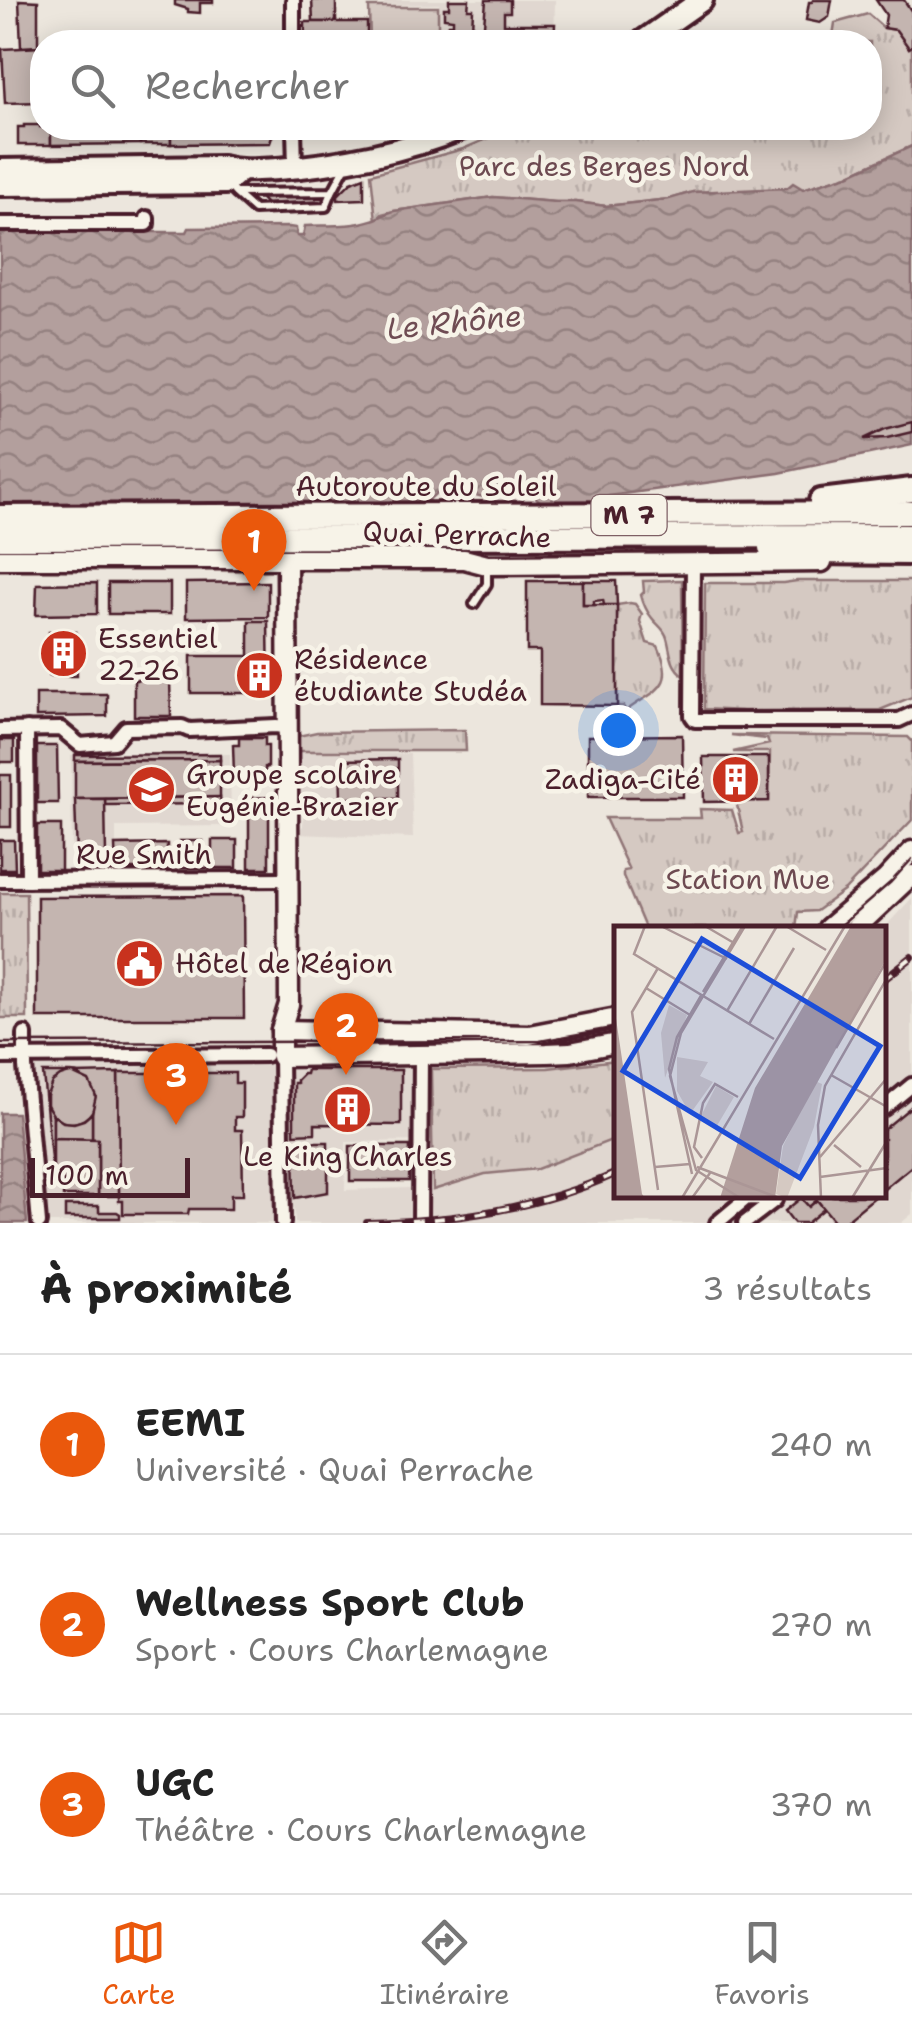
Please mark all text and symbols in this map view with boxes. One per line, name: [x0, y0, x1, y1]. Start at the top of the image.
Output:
search box: [30, 30, 882, 140]
icon: search: [65, 58, 120, 113]
text: Rechercher: [145, 60, 350, 111]
park label: Parc des Berges Nord: [459, 147, 749, 185]
water label: Le Rhône: [384, 295, 524, 349]
street label: Autoroute du Soleil: [296, 467, 557, 505]
road number: M 7: [592, 495, 666, 535]
pin: 1: [222, 508, 286, 591]
street label: Quai Perrache: [362, 512, 552, 556]
place label: Essentiel 22-26: [98, 619, 218, 689]
building icon: Essentiel 22-26: [37, 628, 89, 680]
place label: Résidence étudiante Studéa: [294, 640, 527, 710]
building icon: Résidence étudiante Studéa: [233, 649, 285, 701]
your location: [593, 705, 644, 756]
building icon: Zadiga-Cité: [710, 753, 762, 805]
place label: Groupe scolaire Eugénie-Brazier: [186, 755, 399, 825]
place label: Zadiga-Cité: [545, 760, 701, 798]
school or university icon: Groupe scolaire Eugénie-Brazier: [125, 764, 177, 816]
street label: Rue Smith: [76, 835, 212, 873]
park label: Station Mue: [665, 860, 831, 898]
inset map: [614, 926, 887, 1198]
public building icon: Hôtel de Région: [114, 937, 166, 989]
place label: Hôtel de Région: [175, 944, 393, 982]
pin: 2: [314, 992, 378, 1075]
pin: 3: [144, 1042, 208, 1125]
building icon: Le King Charles: [322, 1083, 374, 1135]
place label: Le King Charles: [243, 1137, 453, 1175]
scale bar: [30, 1153, 190, 1198]
text: 100 m: [45, 1156, 129, 1194]
text: À proximité: [40, 1260, 293, 1316]
text: 3 résultats: [702, 1267, 872, 1310]
text: EEMI: [135, 1397, 245, 1448]
text: 1: [65, 1423, 80, 1466]
text: 240 m: [769, 1423, 872, 1466]
text: Université · Quai Perrache: [135, 1448, 534, 1491]
text: Wellness Sport Club: [135, 1577, 525, 1628]
text: 2: [61, 1603, 84, 1646]
text: 270 m: [769, 1603, 872, 1646]
text: Sport · Cours Charlemagne: [135, 1628, 549, 1671]
text: UGC: [135, 1757, 215, 1808]
text: 3: [61, 1783, 84, 1826]
text: 370 m: [770, 1783, 872, 1826]
text: Théâtre · Cours Charlemagne: [135, 1808, 587, 1851]
tab: Carte: [102, 1915, 176, 2013]
tab: Itinéraire: [380, 1915, 510, 2013]
tab: Favoris: [714, 1915, 810, 2013]

